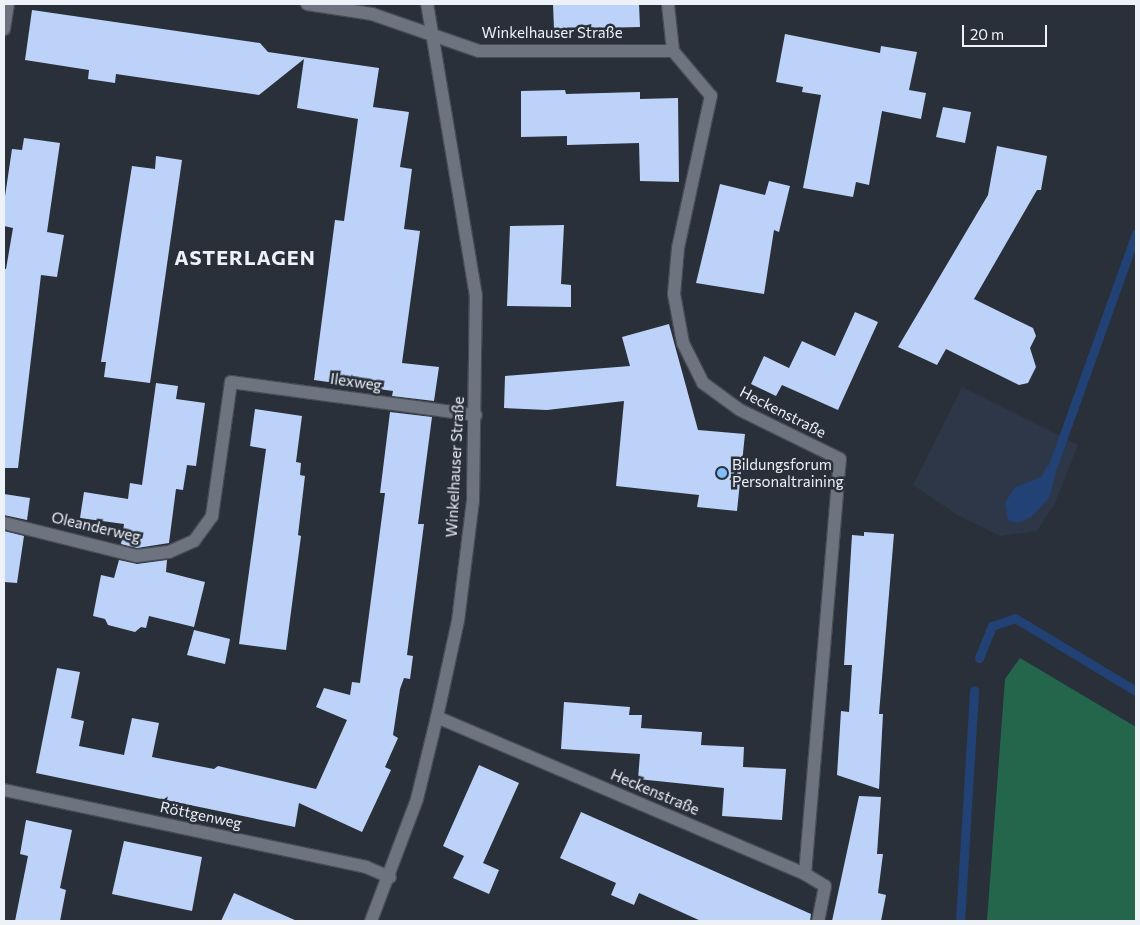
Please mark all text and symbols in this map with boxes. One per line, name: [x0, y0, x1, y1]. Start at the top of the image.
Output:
scale bar: [965, 15, 1050, 47]
street label: Winkelhauser Straße: [481, 24, 623, 42]
text: 20 m: [970, 25, 1004, 43]
district label: ASTERLAGEN: [173, 245, 317, 269]
street label: Ilexweg: [329, 369, 383, 395]
street label: Heckenstraße: [737, 383, 829, 441]
street label: Winkelhauser Straße: [442, 396, 468, 538]
place label: Bildungsforum Personaltraining: [732, 455, 844, 490]
marker: Bildungsforum Personaltraining: [716, 467, 728, 479]
street label: Oleanderweg: [50, 508, 142, 546]
street label: Heckenstraße: [608, 765, 702, 819]
street label: Röttgenweg: [159, 798, 243, 832]

